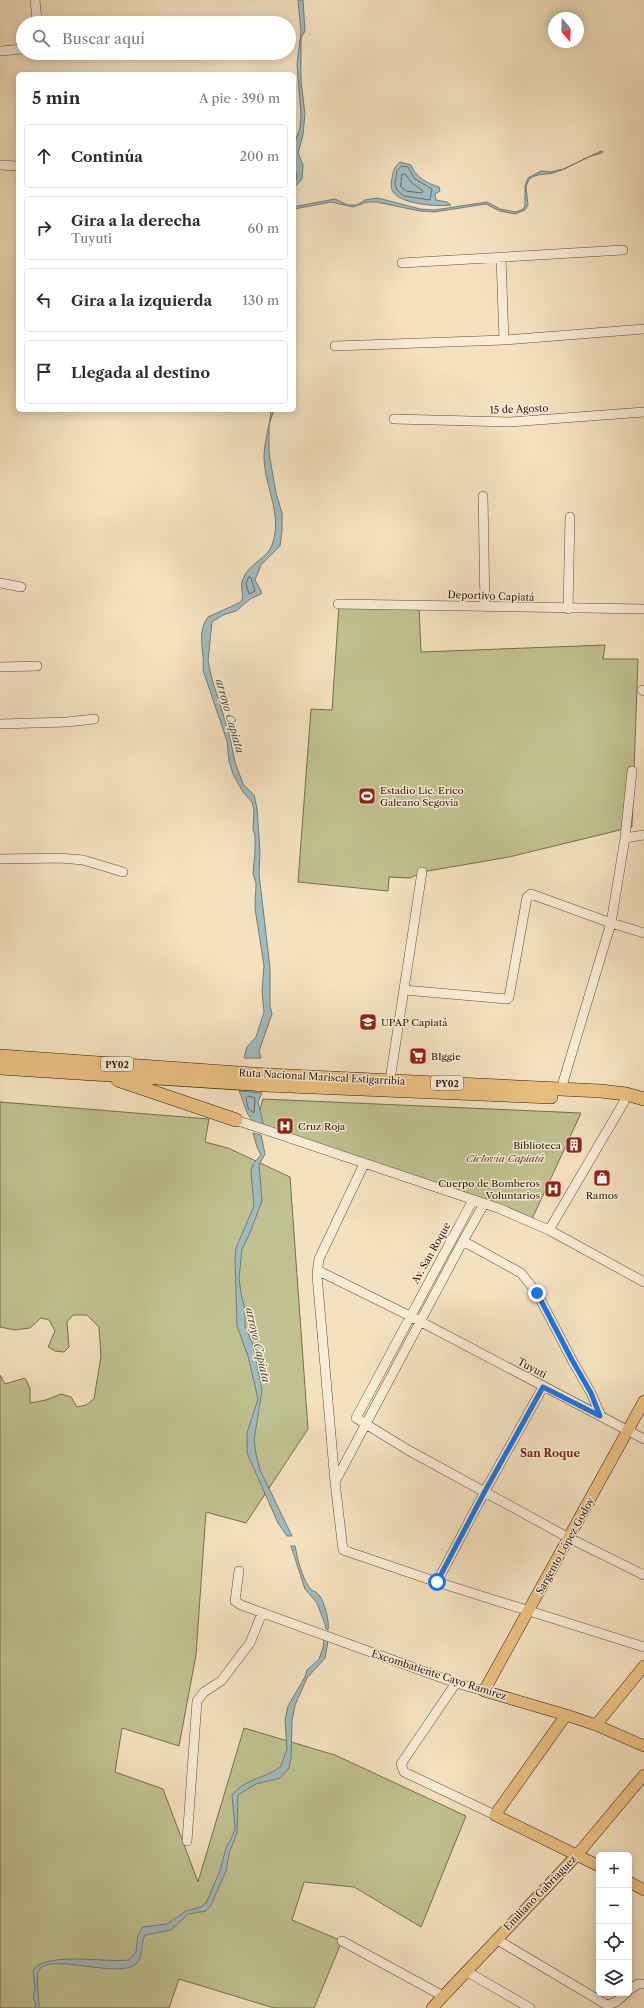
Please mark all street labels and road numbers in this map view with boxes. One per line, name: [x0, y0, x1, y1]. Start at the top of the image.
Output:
street label: 15 de Agosto: [489, 401, 549, 417]
street label: Deportivo Capiatá: [447, 588, 535, 604]
road number: PY02: [101, 1057, 133, 1071]
street label: Ruta Nacional Mariscal Estigarribia: [238, 1066, 406, 1088]
road number: PY02: [431, 1076, 463, 1090]
street label: Av. San Roque: [408, 1220, 453, 1287]
street label: Tuyuti: [515, 1355, 549, 1381]
street label: Sargento López Godoy: [533, 1495, 597, 1597]
street label: Excombatiente Cayo Ramírez: [370, 1647, 508, 1703]
street label: Emiliano Gabriaguez: [501, 1853, 579, 1933]

